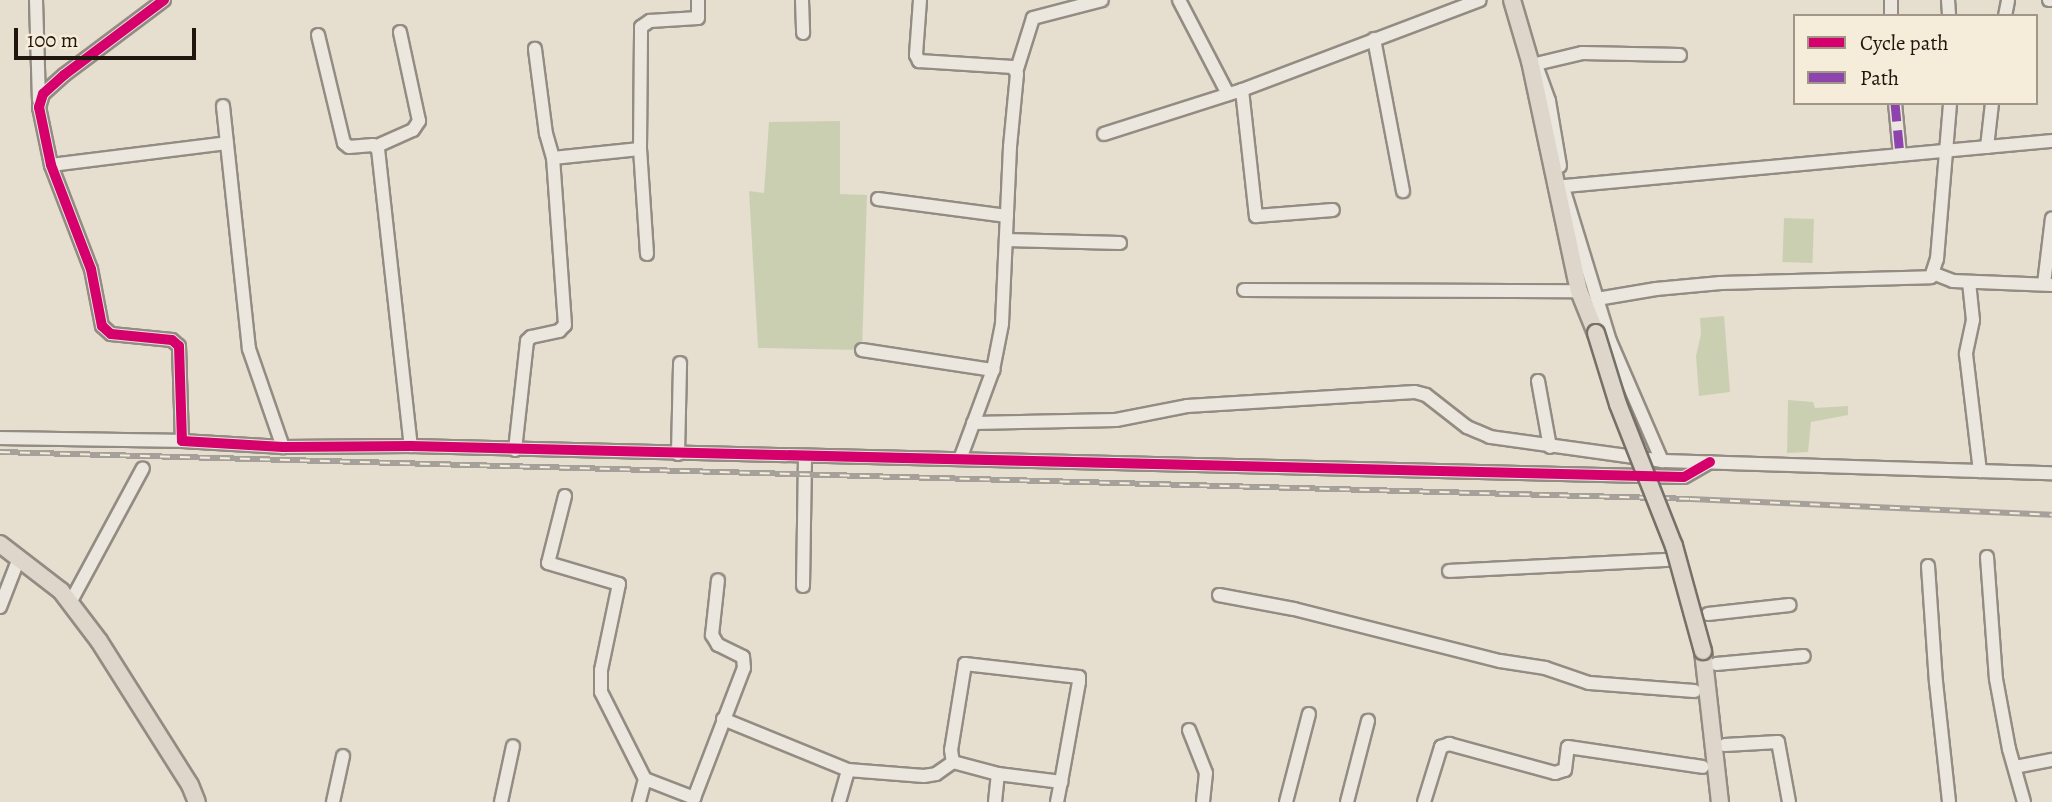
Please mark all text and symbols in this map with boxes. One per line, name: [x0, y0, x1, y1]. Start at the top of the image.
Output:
scale bar: [18, 14, 200, 58]
legend: [1793, 14, 2038, 105]
text: 100 m: [27, 26, 78, 54]
text: Cycle path: [1860, 29, 1949, 57]
text: Path: [1860, 64, 1899, 92]

